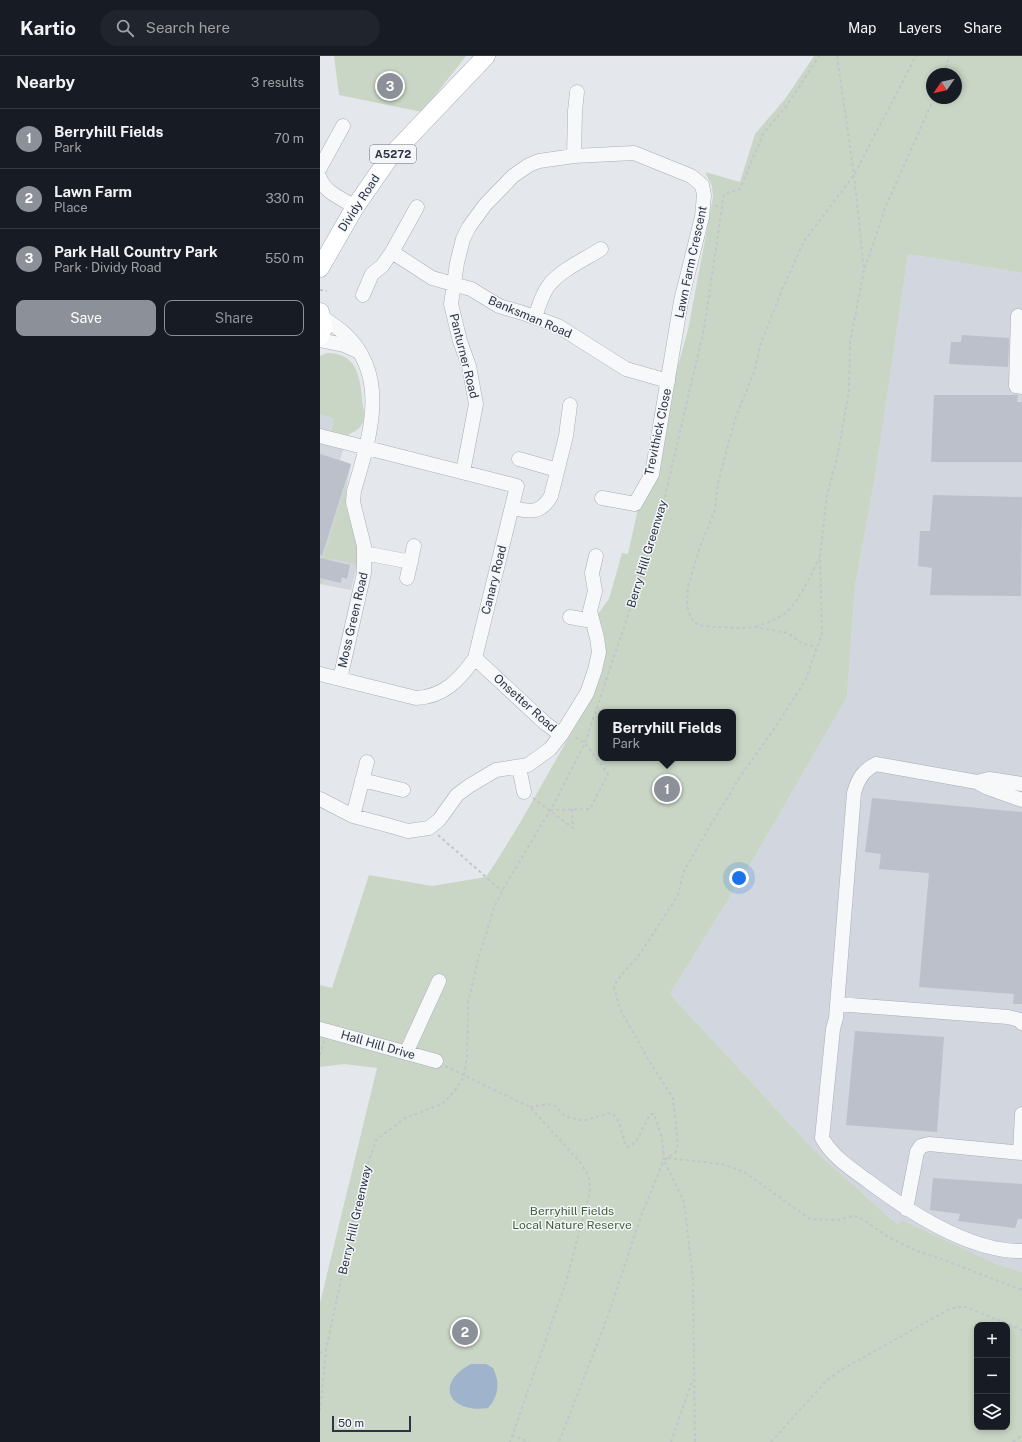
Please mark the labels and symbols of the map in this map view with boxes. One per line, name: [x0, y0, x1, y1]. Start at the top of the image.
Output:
north arrow: [926, 68, 962, 104]
pin: 3: [377, 71, 403, 101]
road number: A5272: [370, 145, 416, 163]
street label: Dividy Road: [335, 172, 383, 234]
street label: Lawn Farm Crescent: [672, 204, 710, 319]
street label: Banksman Road: [486, 293, 574, 341]
street label: Panturner Road: [447, 312, 481, 400]
street label: Trevithick Close: [642, 387, 674, 477]
street label: Berry Hill Greenway: [624, 498, 670, 609]
street label: Canary Road: [479, 544, 509, 616]
street label: Moss Green Road: [335, 571, 371, 669]
street label: Onsetter Road: [491, 671, 559, 735]
pin: 1: [654, 774, 680, 804]
your location: [729, 868, 749, 888]
street label: Hall Hill Drive: [339, 1028, 417, 1062]
street label: Berry Hill Greenway: [336, 1163, 375, 1276]
park label: Berryhill Fields Local Nature Reserve: [512, 1204, 632, 1232]
pin: 2: [452, 1317, 478, 1347]
scale bar: [332, 1414, 411, 1433]

